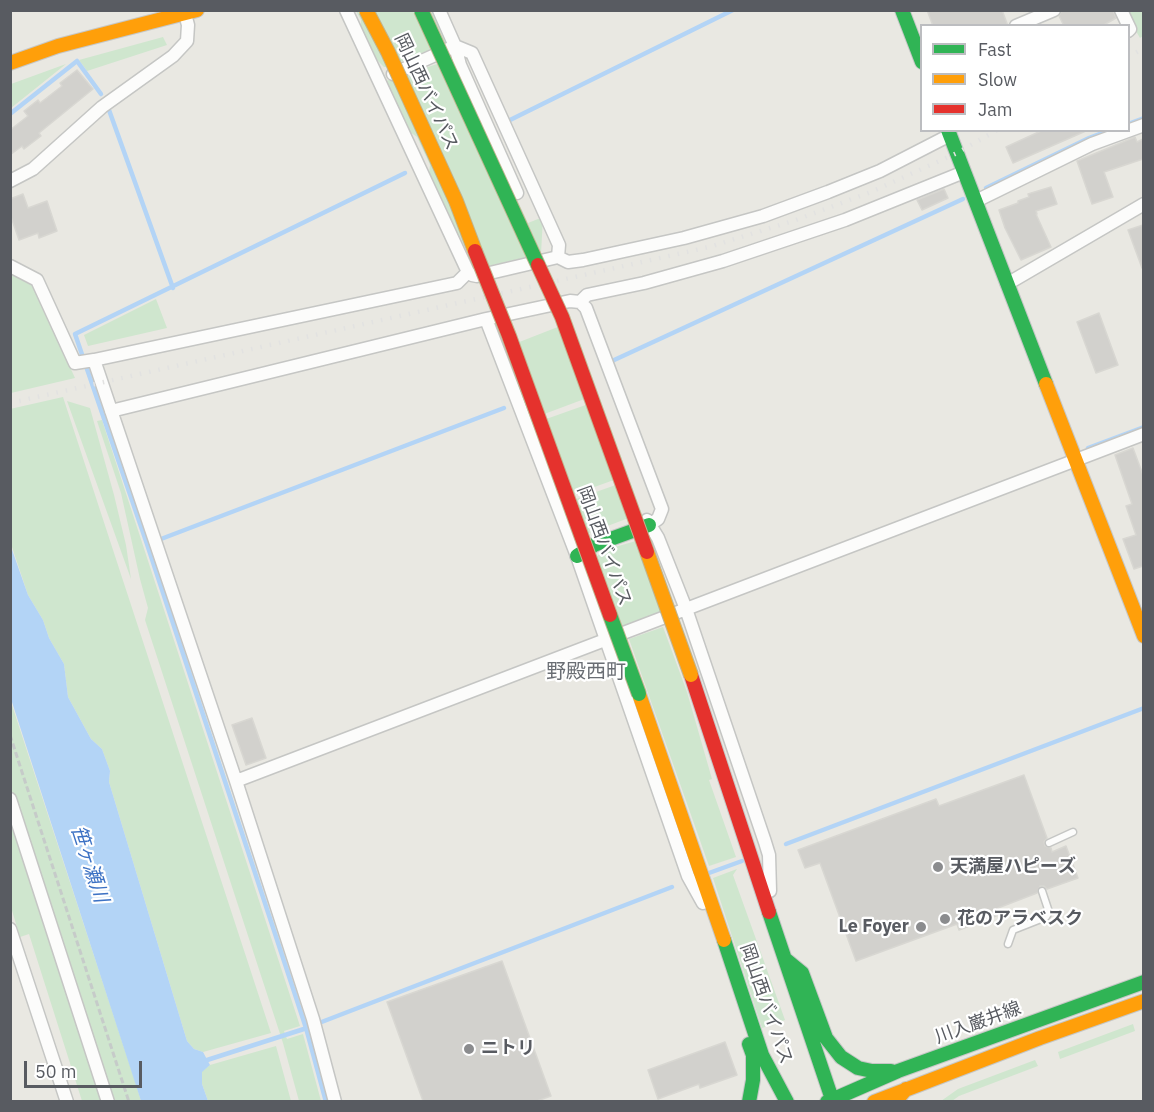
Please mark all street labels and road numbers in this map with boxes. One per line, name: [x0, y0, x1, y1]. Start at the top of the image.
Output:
street label: 岡山西バイパス: [390, 30, 462, 154]
street label: 岡山西バイパス: [572, 483, 636, 609]
street label: 岡山西バイパス: [735, 941, 797, 1067]
street label: 川入巌井線: [932, 997, 1024, 1049]

